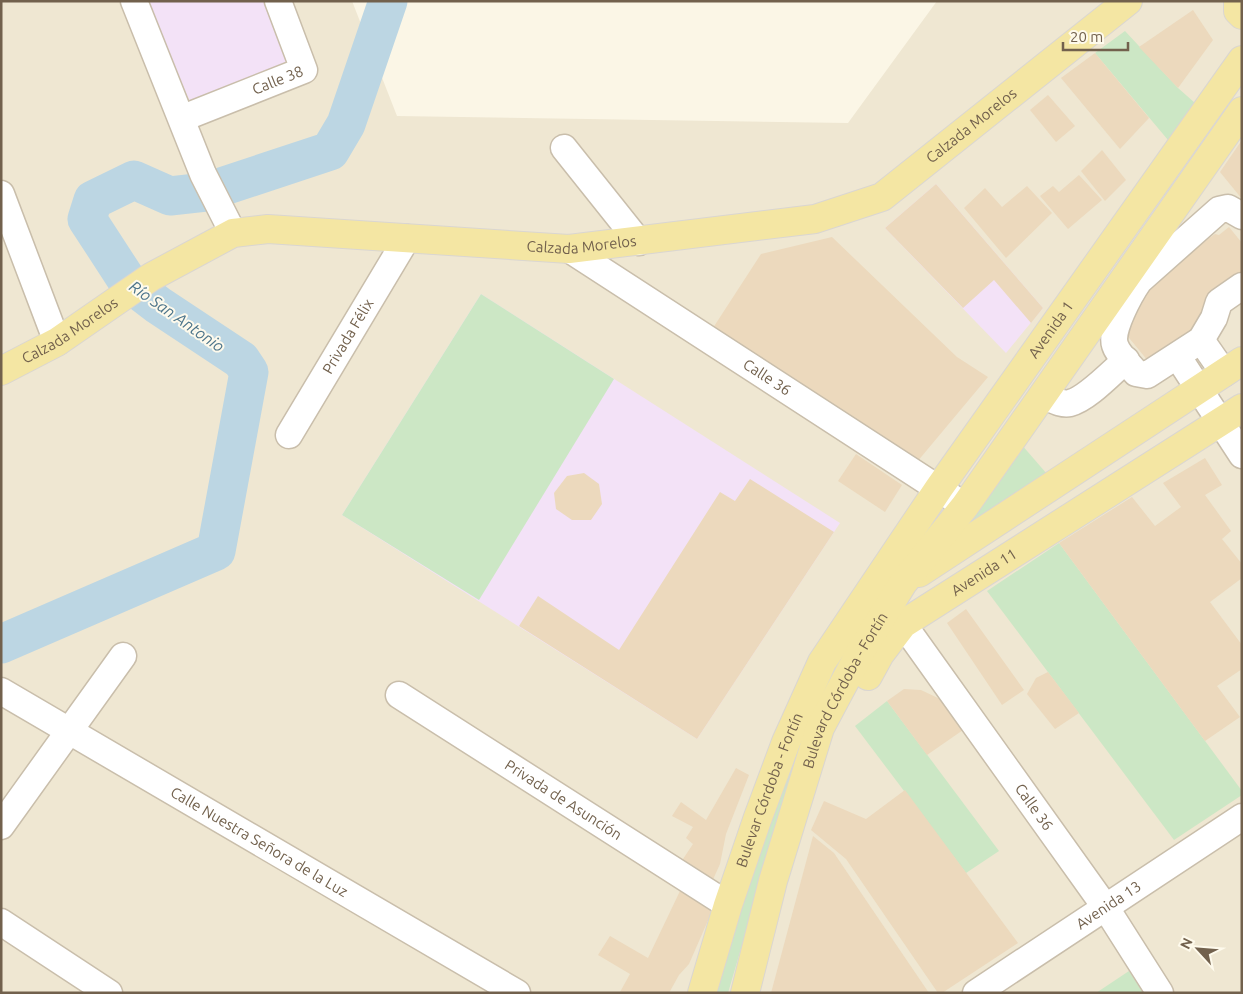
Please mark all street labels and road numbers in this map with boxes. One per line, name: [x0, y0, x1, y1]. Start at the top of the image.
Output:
street label: Calle 38: [250, 62, 306, 98]
street label: Calzada Morelos: [923, 84, 1020, 166]
street label: Calzada Morelos: [526, 232, 637, 257]
street label: Calzada Morelos: [19, 294, 121, 367]
street label: Privada Félix: [319, 295, 377, 377]
street label: Avenida 1: [1025, 298, 1077, 361]
street label: Calle 36: [740, 355, 794, 399]
street label: Avenida 11: [948, 545, 1020, 599]
street label: Bulevard Córdoba - Fortín: [799, 609, 891, 770]
street label: Bulevar Córdoba - Fortín: [732, 710, 806, 869]
street label: Privada de Asunción: [502, 756, 625, 843]
street label: Calle 36: [1012, 780, 1057, 833]
street label: Calle Nuestra Señora de la Luz: [168, 783, 351, 900]
street label: Avenida 13: [1073, 877, 1144, 932]

